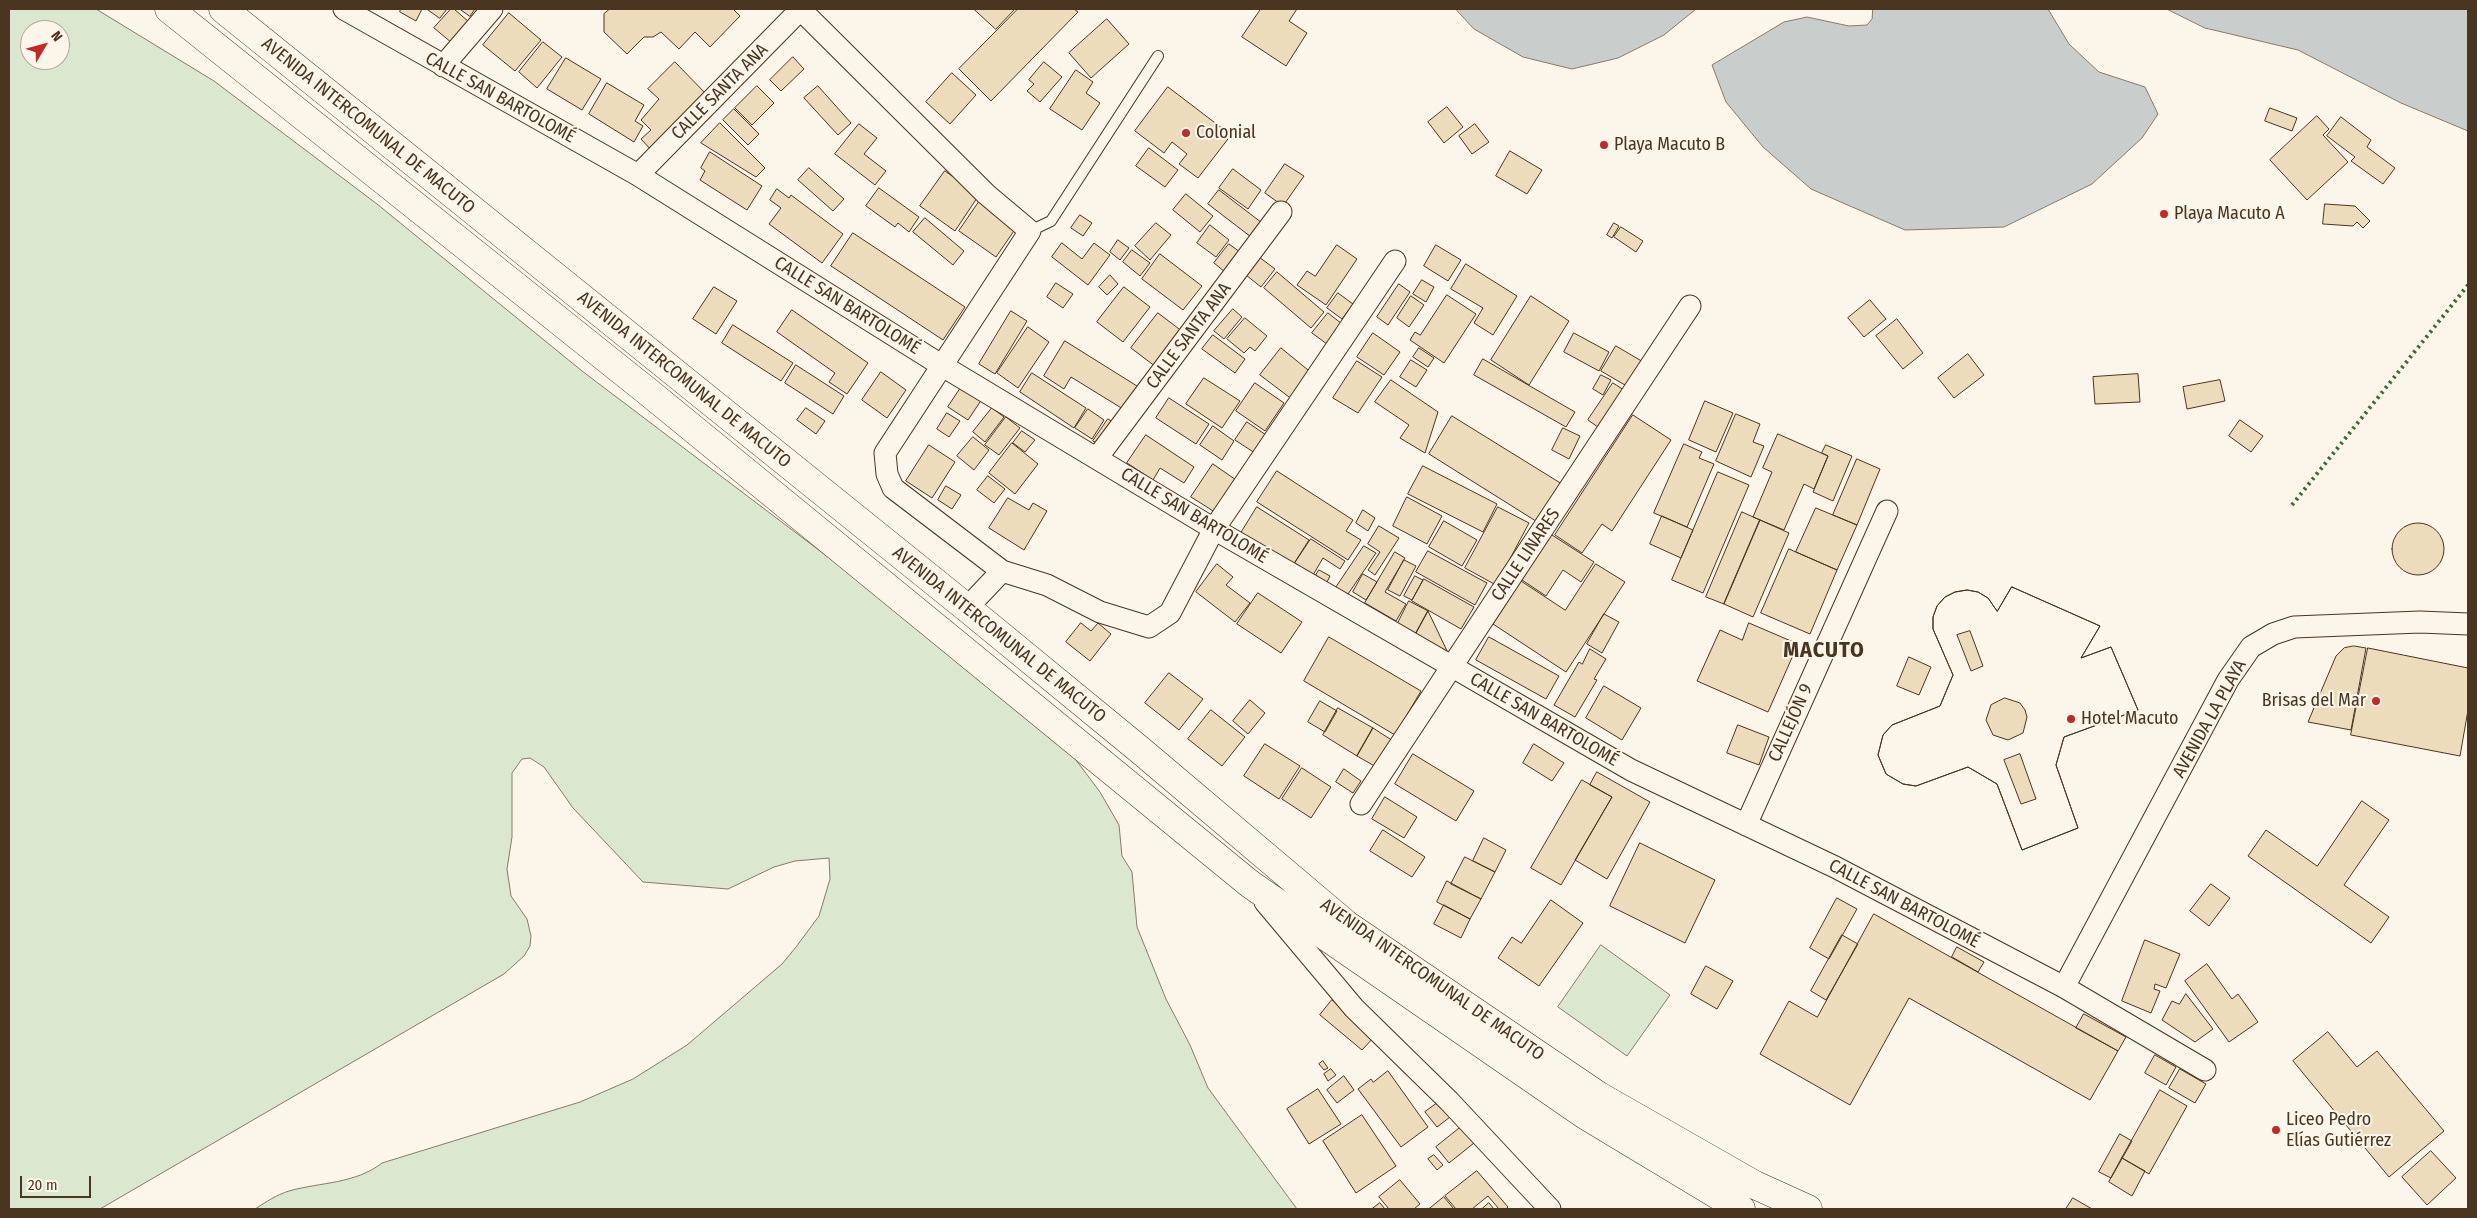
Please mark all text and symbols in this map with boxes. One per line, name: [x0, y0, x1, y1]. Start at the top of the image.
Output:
north arrow: [20, 20, 70, 70]
text: N: [47, 28, 66, 45]
street label: AVENIDA INTERCOMUNAL DE MACUTO: [257, 33, 479, 219]
street label: CALLE SANTA ANA: [667, 39, 773, 145]
street label: CALLE SAN BARTOLOMÉ: [421, 48, 579, 148]
place label: Colonial: [1196, 122, 1256, 144]
marker: Colonial: [1180, 127, 1192, 139]
place label: Playa Macuto B: [1614, 134, 1725, 156]
marker: Playa Macuto B: [1598, 139, 1610, 151]
place label: Playa Macuto A: [2174, 203, 2285, 225]
marker: Playa Macuto A: [2158, 208, 2170, 220]
street label: CALLE SAN BARTOLOMÉ: [770, 252, 924, 360]
street label: CALLE SANTA ANA: [1142, 279, 1236, 393]
street label: AVENIDA INTERCOMUNAL DE MACUTO: [573, 287, 795, 473]
street label: CALLE SAN BARTOLOMÉ: [1116, 463, 1272, 569]
street label: CALLE LINARES: [1487, 504, 1565, 606]
street label: AVENIDA INTERCOMUNAL DE MACUTO: [888, 542, 1110, 728]
district label: MACUTO: [1782, 638, 1866, 664]
street label: AVENIDA LA PLAYA: [2169, 656, 2251, 782]
street label: CALLE SAN BARTOLOMÉ: [1466, 669, 1622, 771]
street label: CALLEJÓN 9: [1764, 681, 1818, 765]
place label: Brisas del Mar: [2262, 690, 2366, 712]
marker: Brisas del Mar: [2370, 695, 2382, 707]
place label: Hotel Macuto: [2081, 708, 2179, 730]
marker: Hotel Macuto: [2065, 713, 2077, 725]
street label: CALLE SAN BARTOLOMÉ: [1825, 855, 1983, 953]
street label: AVENIDA INTERCOMUNAL DE MACUTO: [1316, 894, 1548, 1066]
place label: Liceo Pedro Elías Gutiérrez: [2286, 1109, 2391, 1152]
marker: Liceo Pedro Elías Gutiérrez: [2270, 1124, 2282, 1136]
scale bar: [22, 1166, 94, 1198]
text: 20 m: [28, 1176, 58, 1194]

